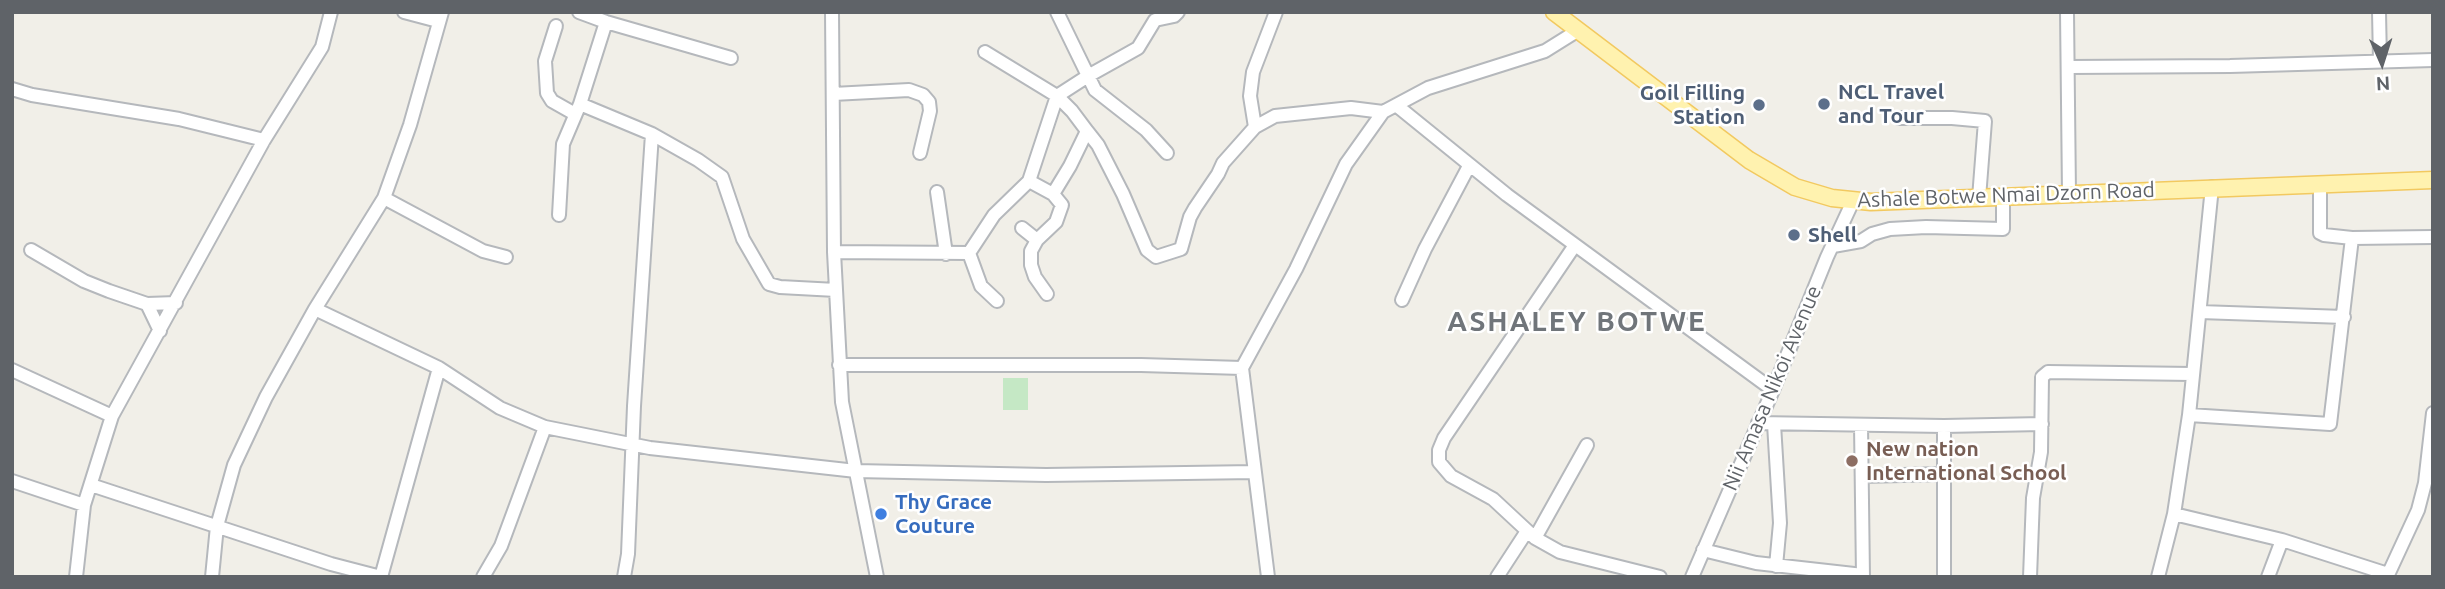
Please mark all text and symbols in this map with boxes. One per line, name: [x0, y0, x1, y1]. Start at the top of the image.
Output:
north arrow: [2347, 28, 2417, 98]
text: N: [2375, 73, 2391, 95]
place label: NCL Travel and Tour: [1838, 79, 1944, 129]
place label: Goil Filling Station: [1640, 80, 1745, 130]
marker: NCL Travel and Tour: [1816, 96, 1832, 112]
marker: Goil Filling Station: [1751, 97, 1767, 113]
street label: Ashale Botwe Nmai Dzorn Road: [1857, 177, 2155, 213]
place label: Shell: [1808, 222, 1857, 248]
marker: Shell: [1786, 227, 1802, 243]
street label: Nii Amasa Nikoi Avenue: [1717, 282, 1827, 494]
district label: ASHALEY BOTWE: [1449, 305, 1705, 339]
place label: New nation International School: [1866, 436, 2066, 486]
marker: New nation International School: [1844, 453, 1860, 469]
place label: Thy Grace Couture: [895, 489, 992, 539]
marker: Thy Grace Couture: [873, 506, 889, 522]

